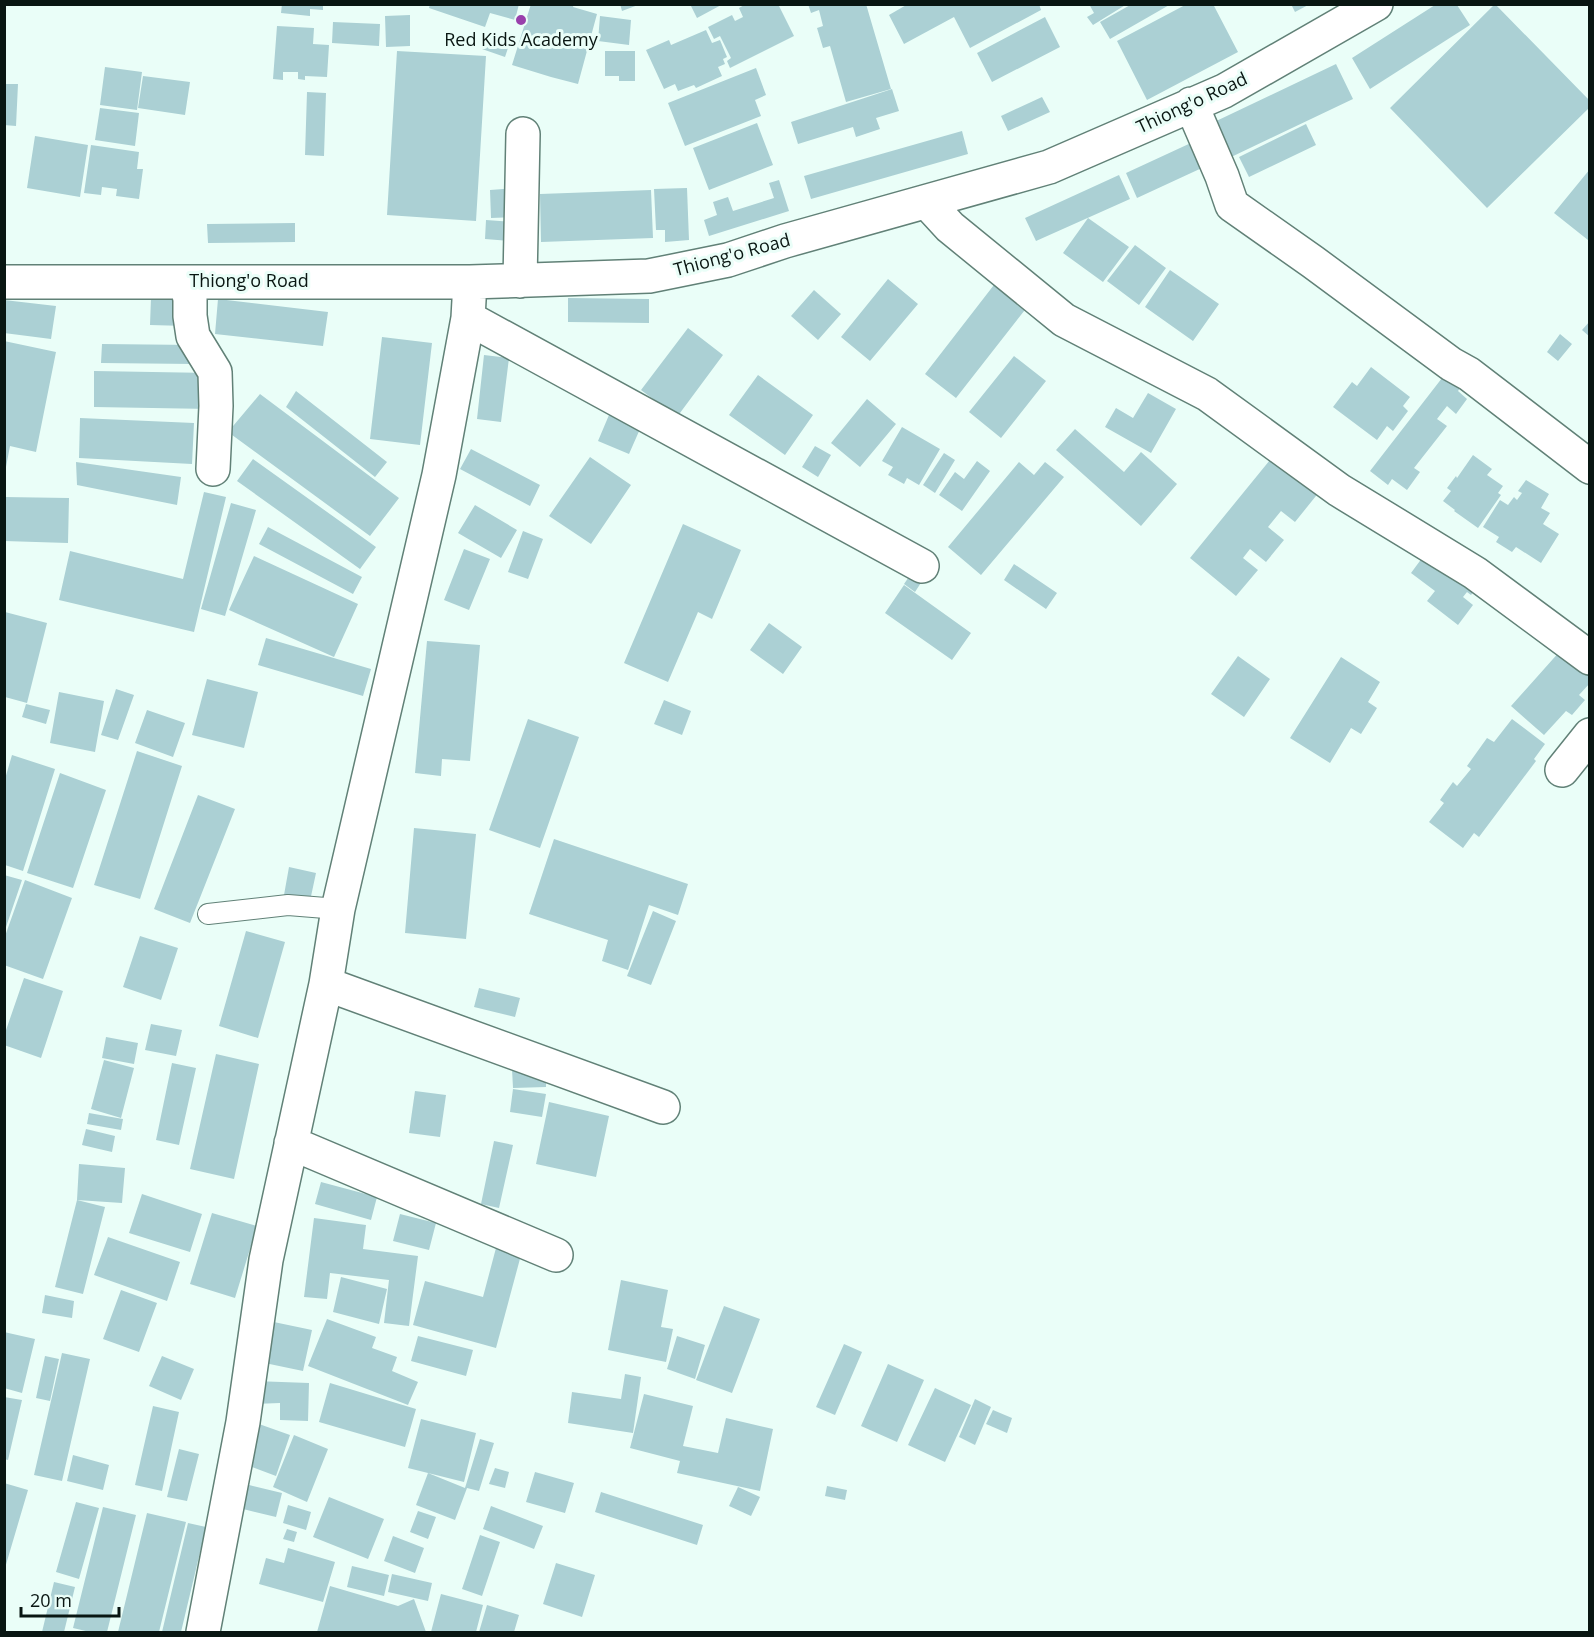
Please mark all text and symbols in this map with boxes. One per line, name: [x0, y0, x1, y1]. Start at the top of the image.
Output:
marker: Red Kids Academy: [514, 13, 528, 27]
place label: Red Kids Academy: [444, 27, 599, 51]
street label: Thiong'o Road: [1132, 66, 1251, 138]
street label: Thiong'o Road: [671, 227, 793, 281]
street label: Thiong'o Road: [189, 268, 309, 292]
scale bar: [21, 1580, 118, 1618]
text: 20 m: [30, 1588, 72, 1612]

